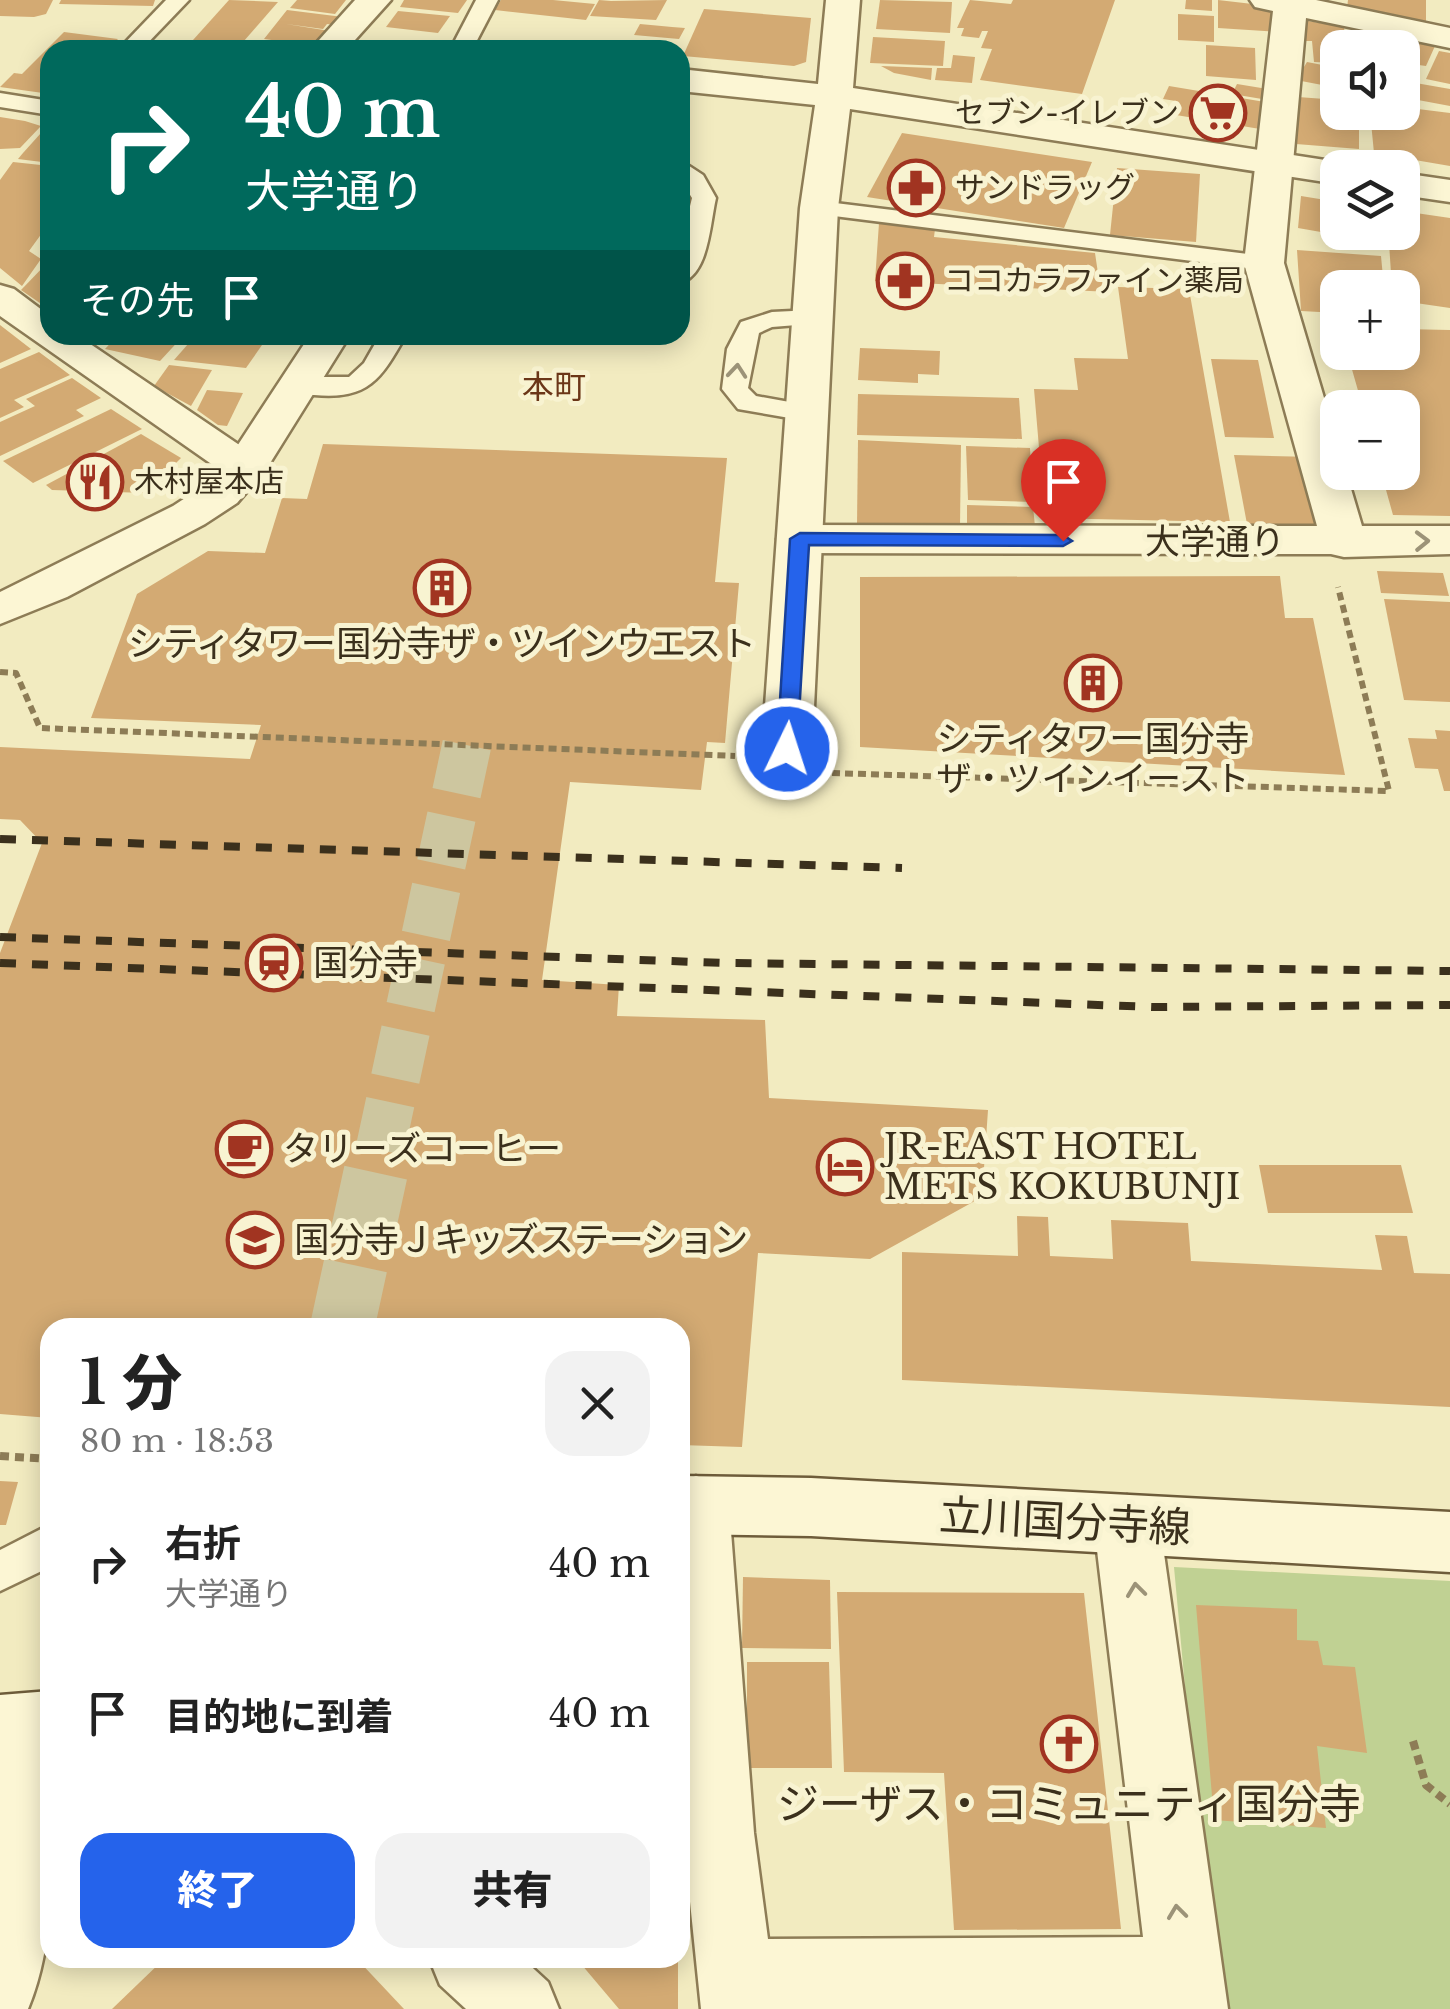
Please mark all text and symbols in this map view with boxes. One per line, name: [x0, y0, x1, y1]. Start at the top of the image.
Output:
map controls: [1320, 30, 1420, 490]
button: sound: [1320, 30, 1420, 130]
text: 40 m: [245, 69, 440, 156]
icon: right: [80, 80, 210, 210]
supermarket icon: セブン-イレブン: [1188, 83, 1248, 143]
place label: セブン-イレブン: [955, 94, 1179, 131]
button: layers: [1320, 150, 1420, 250]
pharmacy icon: サンドラッグ: [886, 158, 946, 218]
text: 大学通り: [245, 163, 425, 219]
place label: サンドラッグ: [955, 169, 1135, 206]
pharmacy icon: ココカラファイン薬局: [875, 251, 935, 311]
place label: ココカラファイン薬局: [944, 262, 1244, 299]
icon: arrive: [214, 270, 269, 325]
button: +: [1320, 270, 1420, 370]
text: その先: [80, 277, 194, 324]
one-way arrow: [725, 362, 747, 378]
district label: 本町: [522, 367, 586, 407]
button: −: [1320, 390, 1420, 490]
pin: [1021, 439, 1106, 542]
restaurant icon: 木村屋本店: [65, 452, 125, 512]
icon: arrive: [1036, 454, 1091, 509]
place label: 木村屋本店: [134, 463, 284, 500]
street label: 大学通り: [1145, 520, 1285, 563]
one-way arrow: [1415, 530, 1431, 551]
building icon: シティタワー国分寺ザ・ツインウエスト: [412, 558, 472, 618]
place label: シティタワー国分寺ザ・ツインウエスト: [128, 622, 756, 665]
building icon: シティタワー国分寺 ザ・ツインイースト: [1063, 653, 1123, 713]
position arrow: [735, 697, 839, 801]
place label: シティタワー国分寺 ザ・ツインイースト: [936, 717, 1250, 800]
station icon: 国分寺: [244, 933, 304, 993]
place label: 国分寺: [313, 941, 418, 984]
cafe icon: タリーズコーヒー: [214, 1119, 274, 1179]
place label: JR-EAST HOTEL METS KOKUBUNJI: [880, 1125, 1241, 1208]
place label: タリーズコーヒー: [283, 1127, 561, 1170]
hotel icon: JR-EAST HOTEL METS KOKUBUNJI: [815, 1137, 875, 1197]
school or university icon: 国分寺Ｊキッズステーション: [225, 1210, 285, 1270]
place label: 国分寺Ｊキッズステーション: [294, 1218, 748, 1261]
text: 1 分: [80, 1346, 182, 1420]
button: close: [545, 1351, 650, 1456]
text: 80 m · 18:53: [80, 1421, 274, 1461]
street label: 立川国分寺線: [938, 1488, 1192, 1554]
text: 右折: [165, 1520, 241, 1567]
icon: right: [80, 1536, 135, 1591]
text: 40 m: [549, 1540, 650, 1587]
text: 大学通り: [165, 1574, 293, 1614]
one-way arrow: [1126, 1582, 1147, 1598]
icon: arrive: [80, 1686, 135, 1741]
text: 40 m: [549, 1690, 650, 1737]
text: 目的地に到着: [165, 1693, 393, 1740]
church icon: ジーザス・コミュニティ国分寺: [1039, 1714, 1099, 1774]
place label: ジーザス・コミュニティ国分寺: [777, 1778, 1361, 1830]
button: 終了: [80, 1833, 355, 1948]
button: 共有: [375, 1833, 650, 1948]
one-way arrow: [1167, 1904, 1188, 1920]

